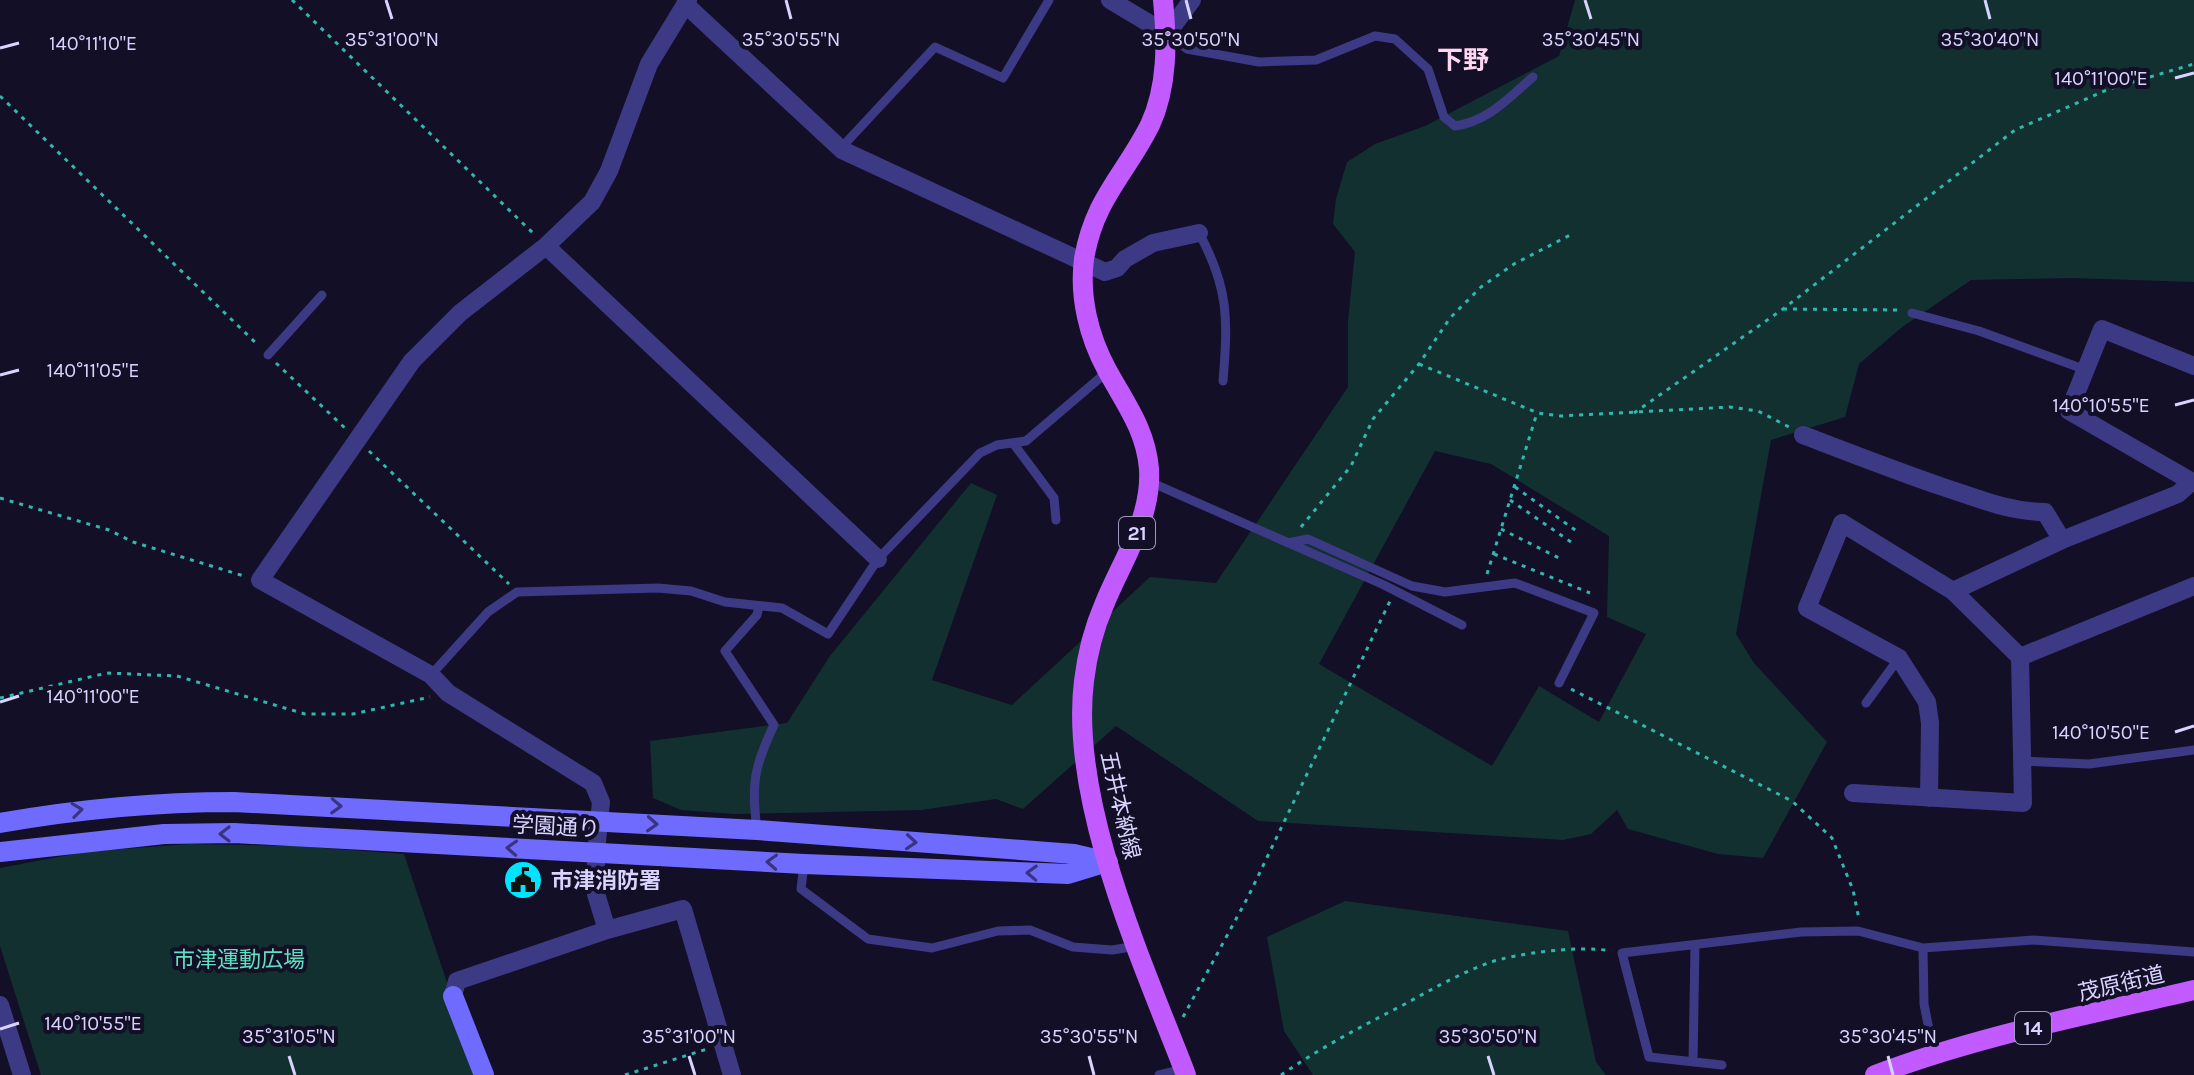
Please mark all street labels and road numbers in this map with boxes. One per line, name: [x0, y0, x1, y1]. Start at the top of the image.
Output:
road number: 21: [1119, 517, 1155, 549]
street label: 五井本納線: [1095, 749, 1145, 862]
street label: 学園通り: [511, 812, 601, 842]
street label: 茂原街道: [2075, 961, 2167, 1007]
road number: 14: [2015, 1012, 2051, 1044]

